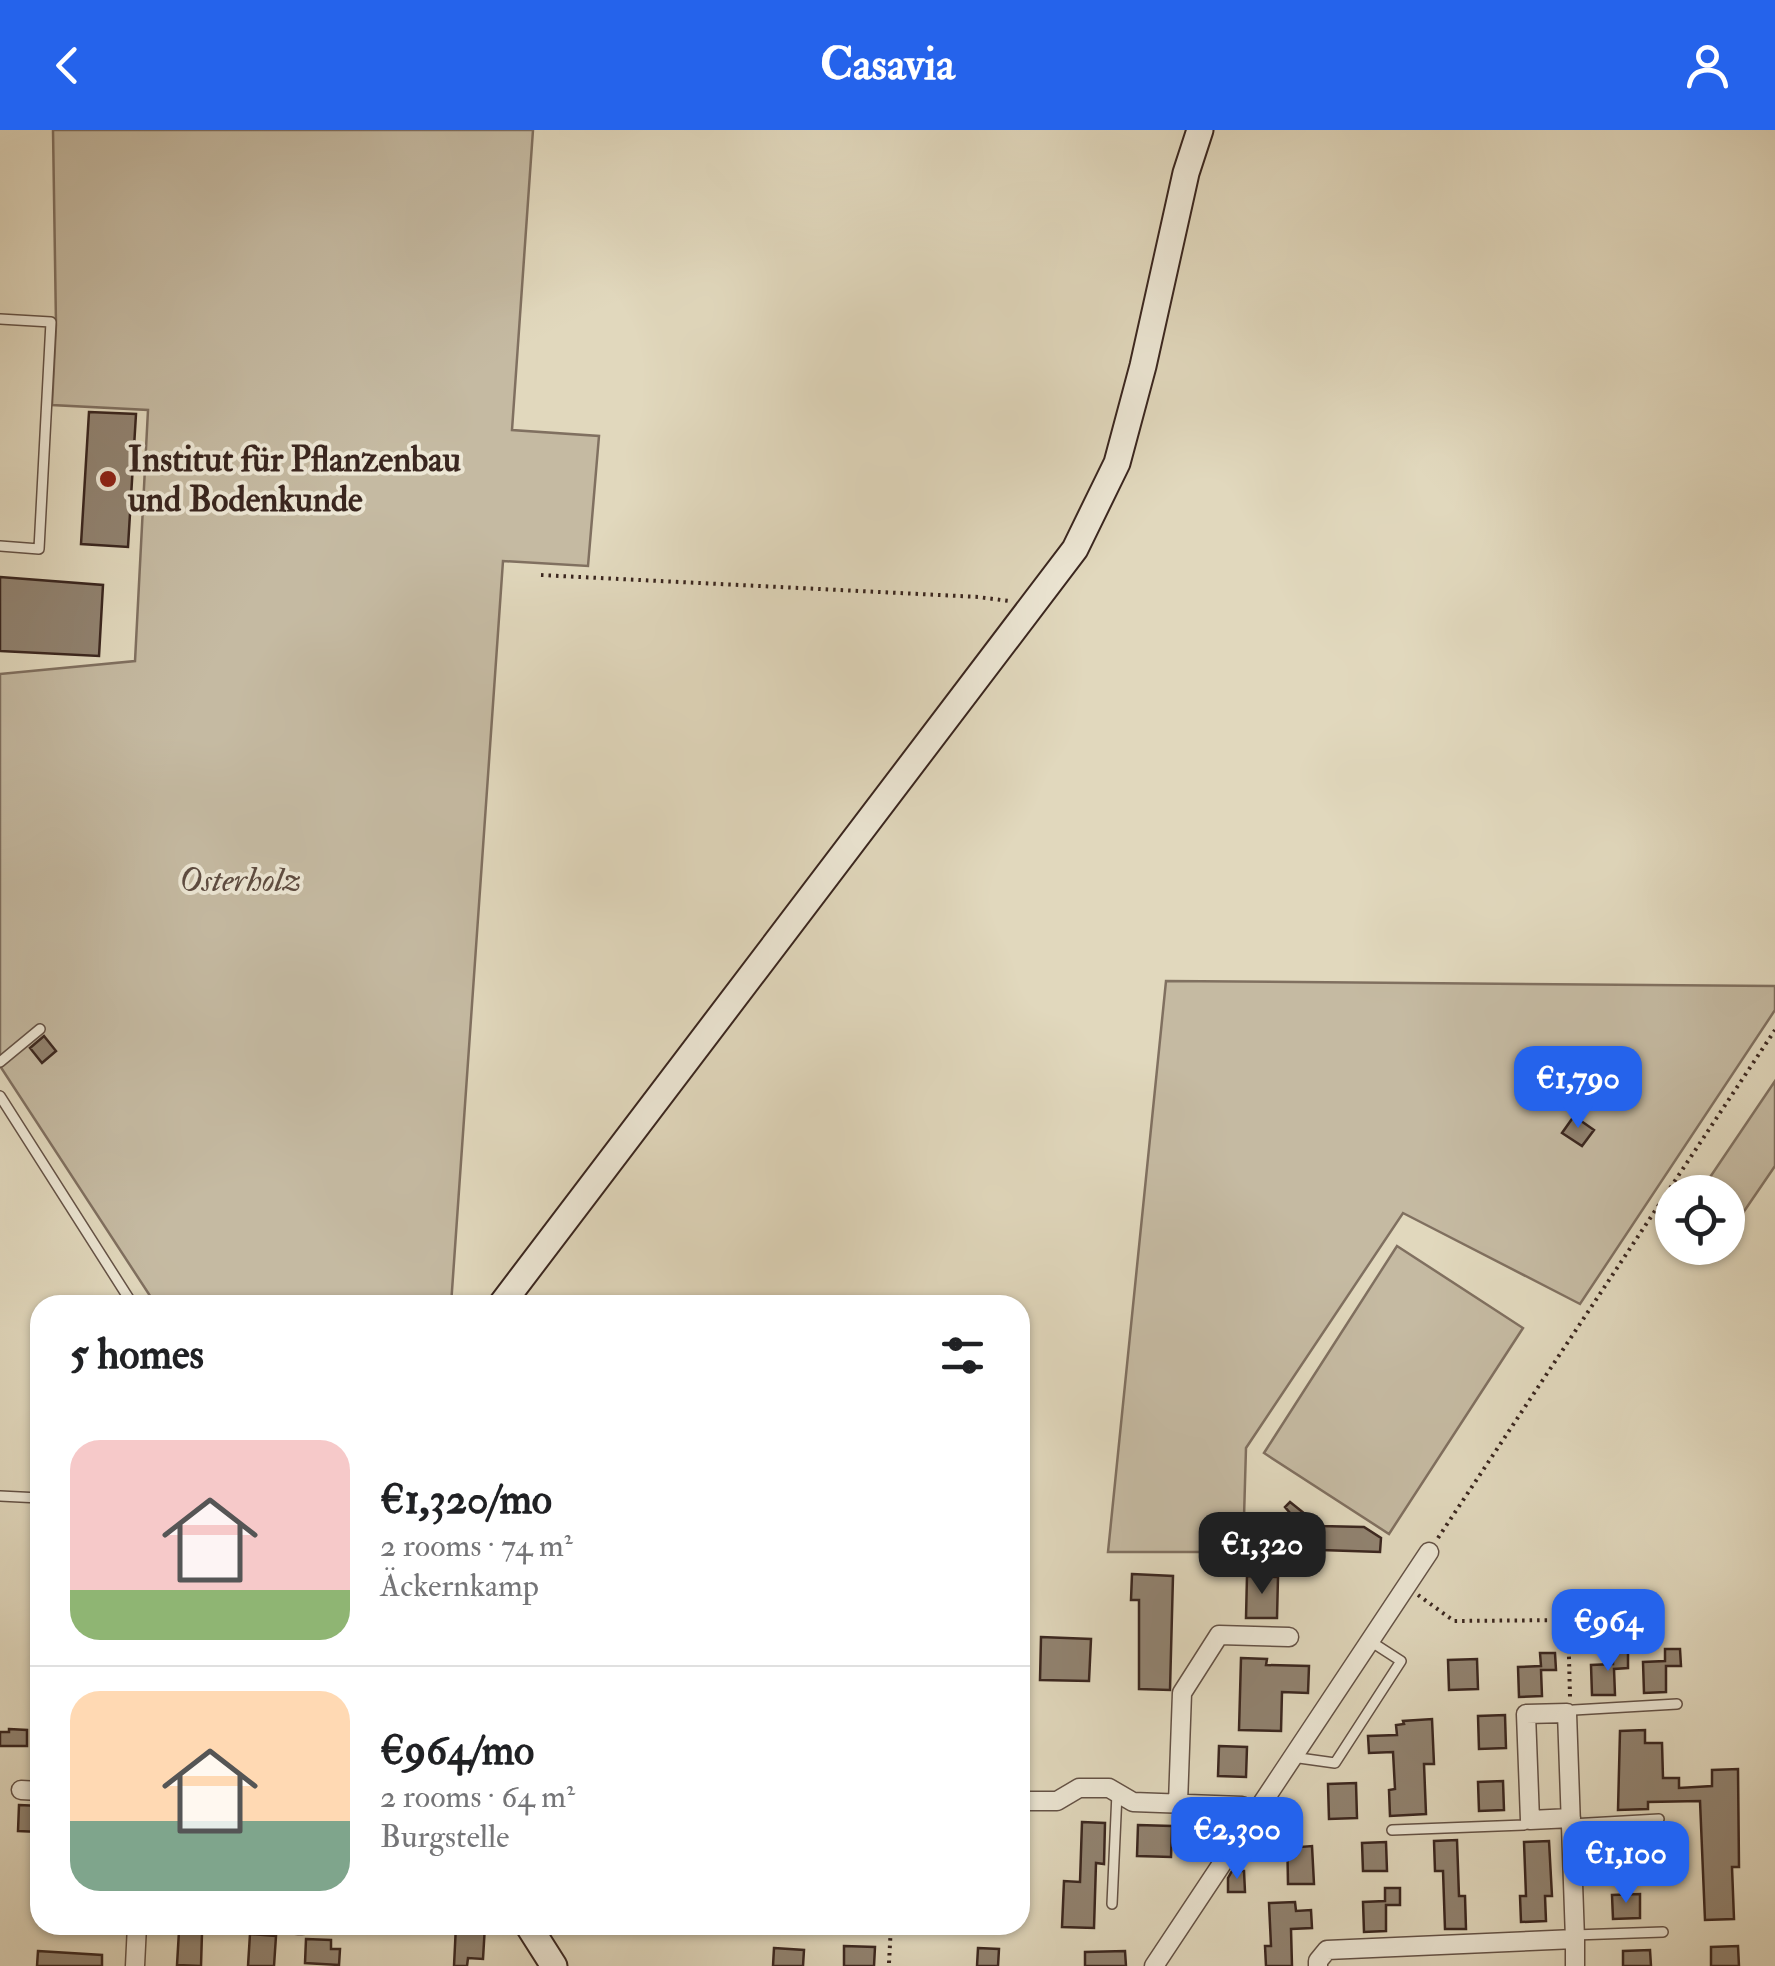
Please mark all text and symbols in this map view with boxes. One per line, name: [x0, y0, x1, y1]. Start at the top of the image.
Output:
text: Casavia: [820, 37, 955, 93]
icon: back: [40, 38, 95, 93]
icon: person: [1680, 38, 1735, 93]
place label: Institut für Pflanzenbau und Bodenkunde: [127, 438, 461, 522]
marker: Institut für Pflanzenbau und Bodenkunde: [97, 468, 119, 490]
park label: Osterholz: [179, 858, 301, 902]
pin: €1,790: [1497, 1046, 1659, 1131]
text: €1,790: [1536, 1058, 1620, 1098]
map controls: [1655, 1175, 1745, 1265]
button: locate: [1655, 1175, 1745, 1265]
icon: filters: [935, 1328, 990, 1383]
text: 5 homes: [70, 1329, 204, 1381]
text: €1,320/mo: [380, 1474, 552, 1526]
icon: home: [150, 1480, 270, 1600]
pin: €1,320: [1181, 1512, 1343, 1597]
text: €1,320: [1221, 1524, 1303, 1564]
text: 2 rooms · 74 m²: [380, 1526, 573, 1566]
text: Äckernkamp: [380, 1566, 539, 1606]
pin: €964: [1549, 1589, 1667, 1674]
text: €964: [1574, 1601, 1642, 1641]
text: €964/mo: [380, 1725, 534, 1777]
icon: home: [150, 1731, 270, 1851]
text: 2 rooms · 64 m²: [380, 1777, 575, 1817]
pin: €2,300: [1156, 1797, 1318, 1882]
text: €2,300: [1193, 1809, 1281, 1849]
text: Burgstelle: [380, 1817, 509, 1857]
pin: €1,100: [1545, 1821, 1707, 1906]
text: €1,100: [1585, 1833, 1667, 1873]

